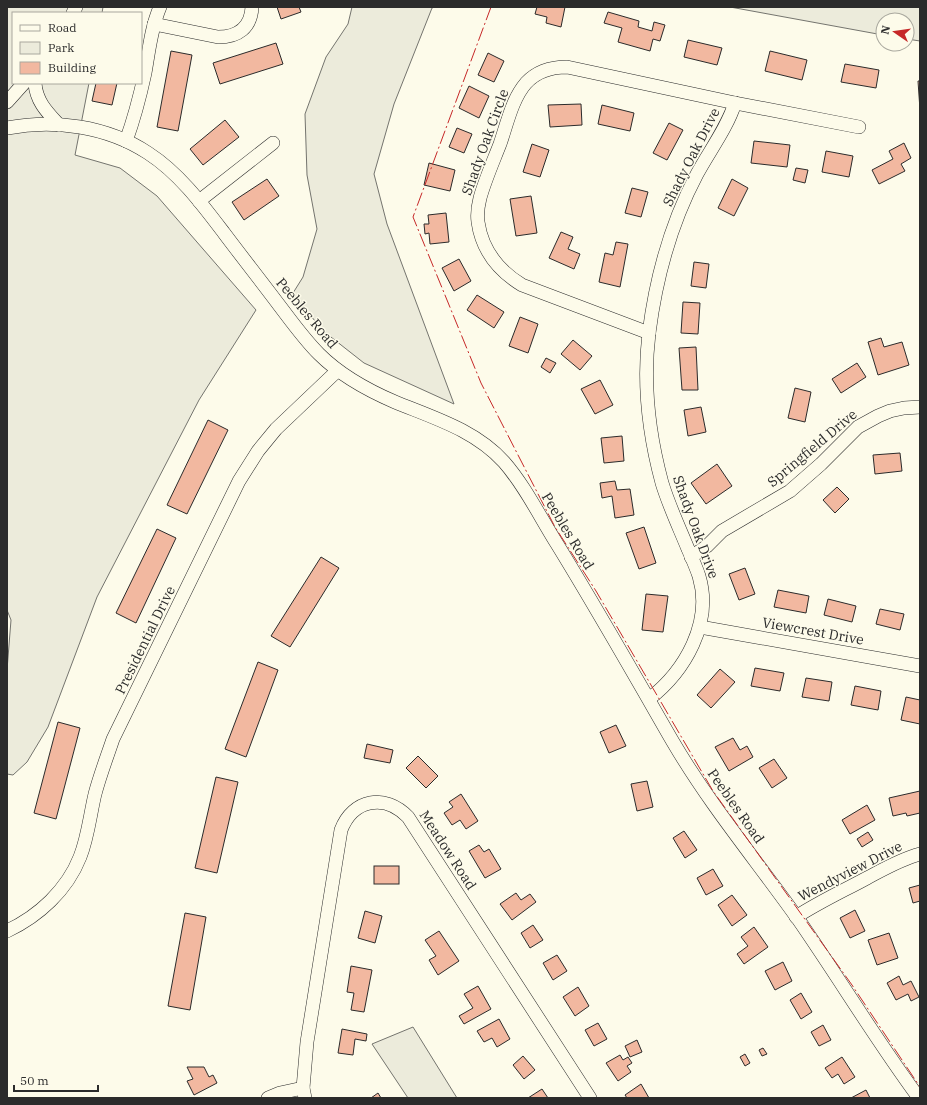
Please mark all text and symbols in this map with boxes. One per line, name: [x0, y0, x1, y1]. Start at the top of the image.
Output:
legend: [12, 12, 142, 84]
north arrow: [875, 12, 915, 52]
text: Road: [48, 20, 77, 35]
text: N: [877, 24, 893, 36]
text: Park: [48, 40, 74, 55]
text: Building: [48, 60, 96, 75]
street label: Shady Oak Circle: [457, 86, 513, 198]
street label: Shady Oak Drive: [658, 105, 724, 209]
street label: Peebles Road: [272, 274, 342, 352]
street label: Springfield Drive: [763, 405, 861, 491]
street label: Shady Oak Drive: [669, 473, 723, 581]
street label: Peebles Road: [538, 489, 598, 573]
street label: Presidential Drive: [111, 583, 179, 697]
street label: Viewcrest Drive: [761, 613, 865, 649]
street label: Peebles Road: [704, 765, 769, 847]
street label: Meadow Road: [416, 807, 481, 894]
street label: Wendyview Drive: [795, 837, 905, 905]
scale bar: [14, 1067, 98, 1093]
text: 50 m: [20, 1073, 49, 1088]

